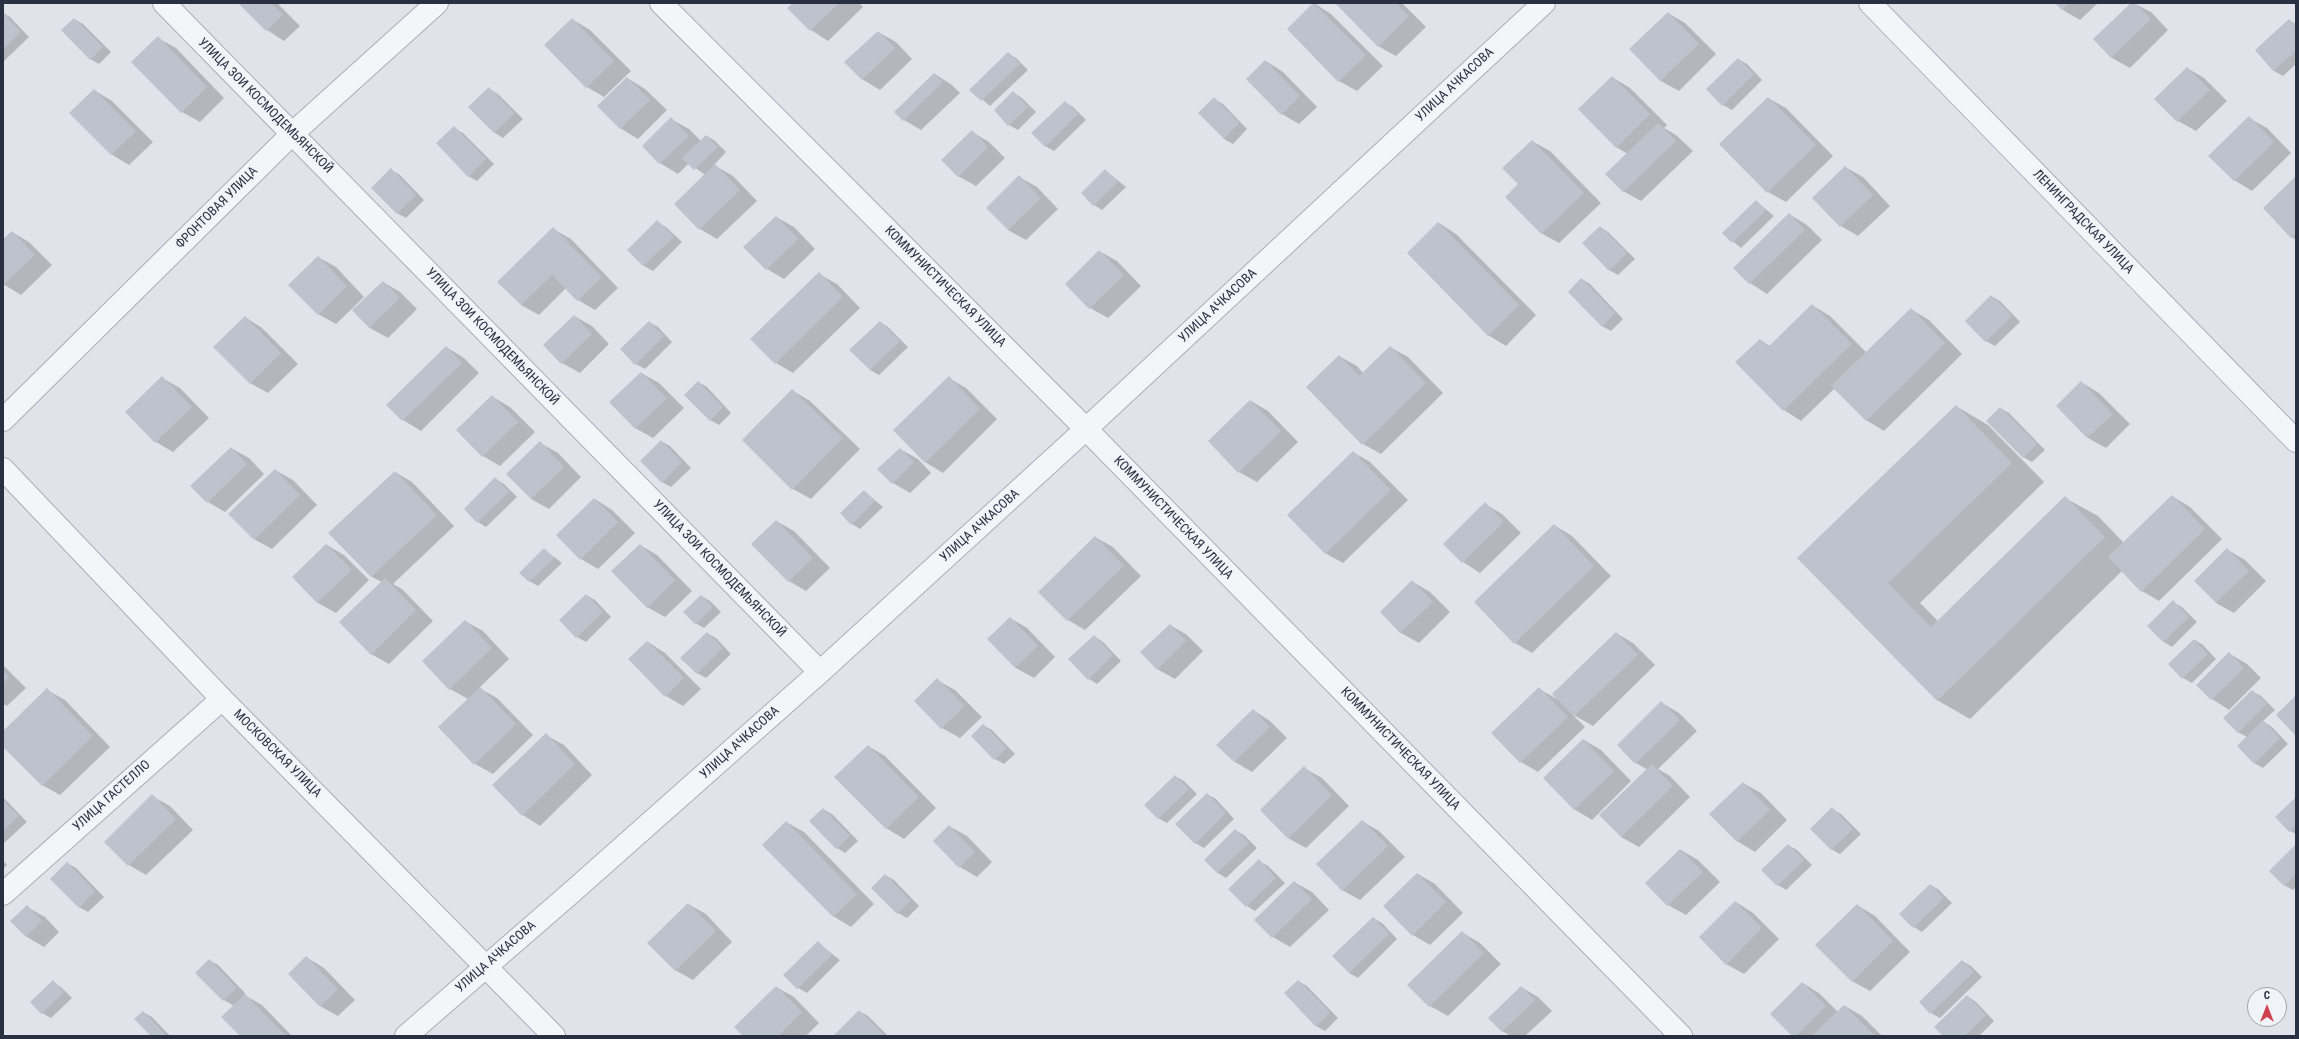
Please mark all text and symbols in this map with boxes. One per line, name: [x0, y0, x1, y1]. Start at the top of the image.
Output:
street label: УЛИЦА ЗОИ КОСМОДЕМЬЯНСКОЙ: [194, 35, 336, 177]
street label: УЛИЦА АЧКАСОВА: [1413, 45, 1497, 125]
street label: ФРОНТОВАЯ УЛИЦА: [173, 164, 261, 252]
street label: ЛЕНИНГРАДСКАЯ УЛИЦА: [2029, 167, 2137, 277]
street label: КОММУНИСТИЧЕСКАЯ УЛИЦА: [881, 223, 1009, 351]
street label: УЛИЦА ЗОИ КОСМОДЕМЬЯНСКОЙ: [422, 265, 562, 409]
street label: УЛИЦА АЧКАСОВА: [1176, 266, 1260, 346]
street label: КОММУНИСТИЧЕСКАЯ УЛИЦА: [1110, 453, 1236, 583]
street label: УЛИЦА АЧКАСОВА: [937, 486, 1023, 566]
street label: УЛИЦА ЗОИ КОСМОДЕМЬЯНСКОЙ: [649, 497, 789, 641]
street label: КОММУНИСТИЧЕСКАЯ УЛИЦА: [1337, 684, 1463, 814]
street label: УЛИЦА АЧКАСОВА: [697, 703, 783, 783]
street label: МОСКОВСКАЯ УЛИЦА: [230, 707, 324, 801]
street label: УЛИЦА ГАСТЕЛЛО: [70, 757, 154, 835]
street label: УЛИЦА АЧКАСОВА: [453, 918, 539, 996]
north arrow: [2247, 987, 2287, 1027]
text: С: [2264, 989, 2270, 1002]

